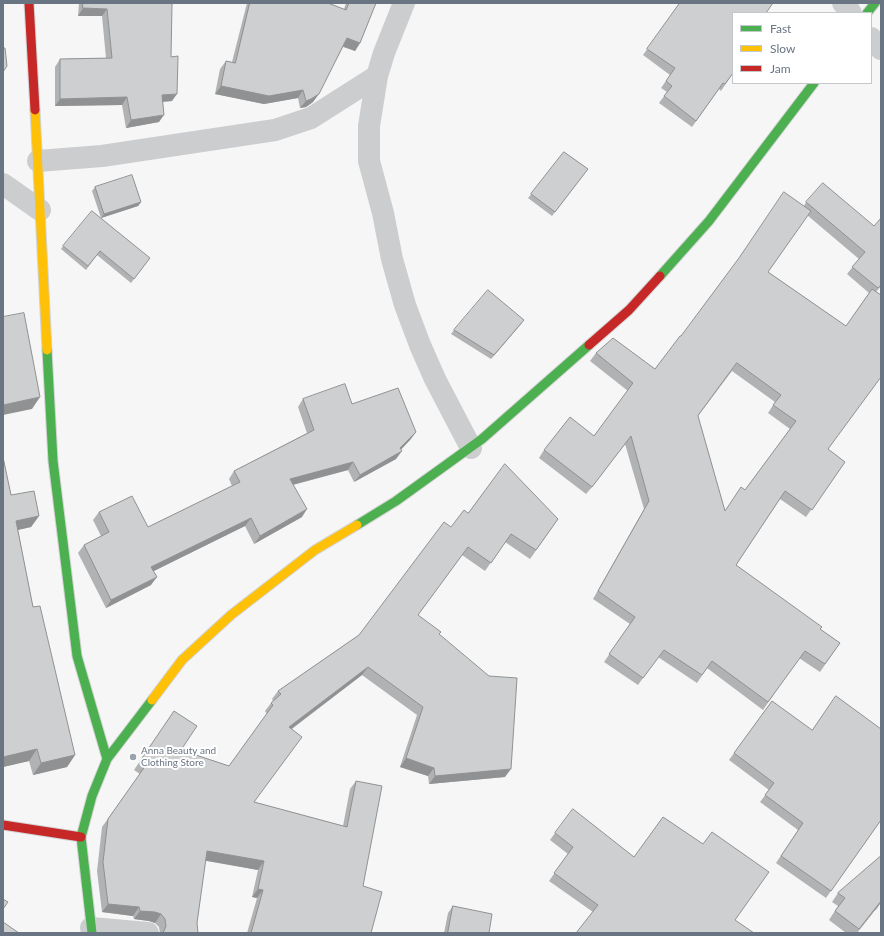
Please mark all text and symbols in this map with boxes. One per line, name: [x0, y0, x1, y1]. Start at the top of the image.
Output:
legend: [732, 12, 872, 84]
text: Fast: [770, 21, 791, 36]
text: Slow: [770, 41, 795, 56]
text: Jam: [770, 61, 791, 76]
place label: Anna Beauty and Clothing Store: [141, 745, 216, 768]
marker: Anna Beauty and Clothing Store: [128, 752, 138, 762]

